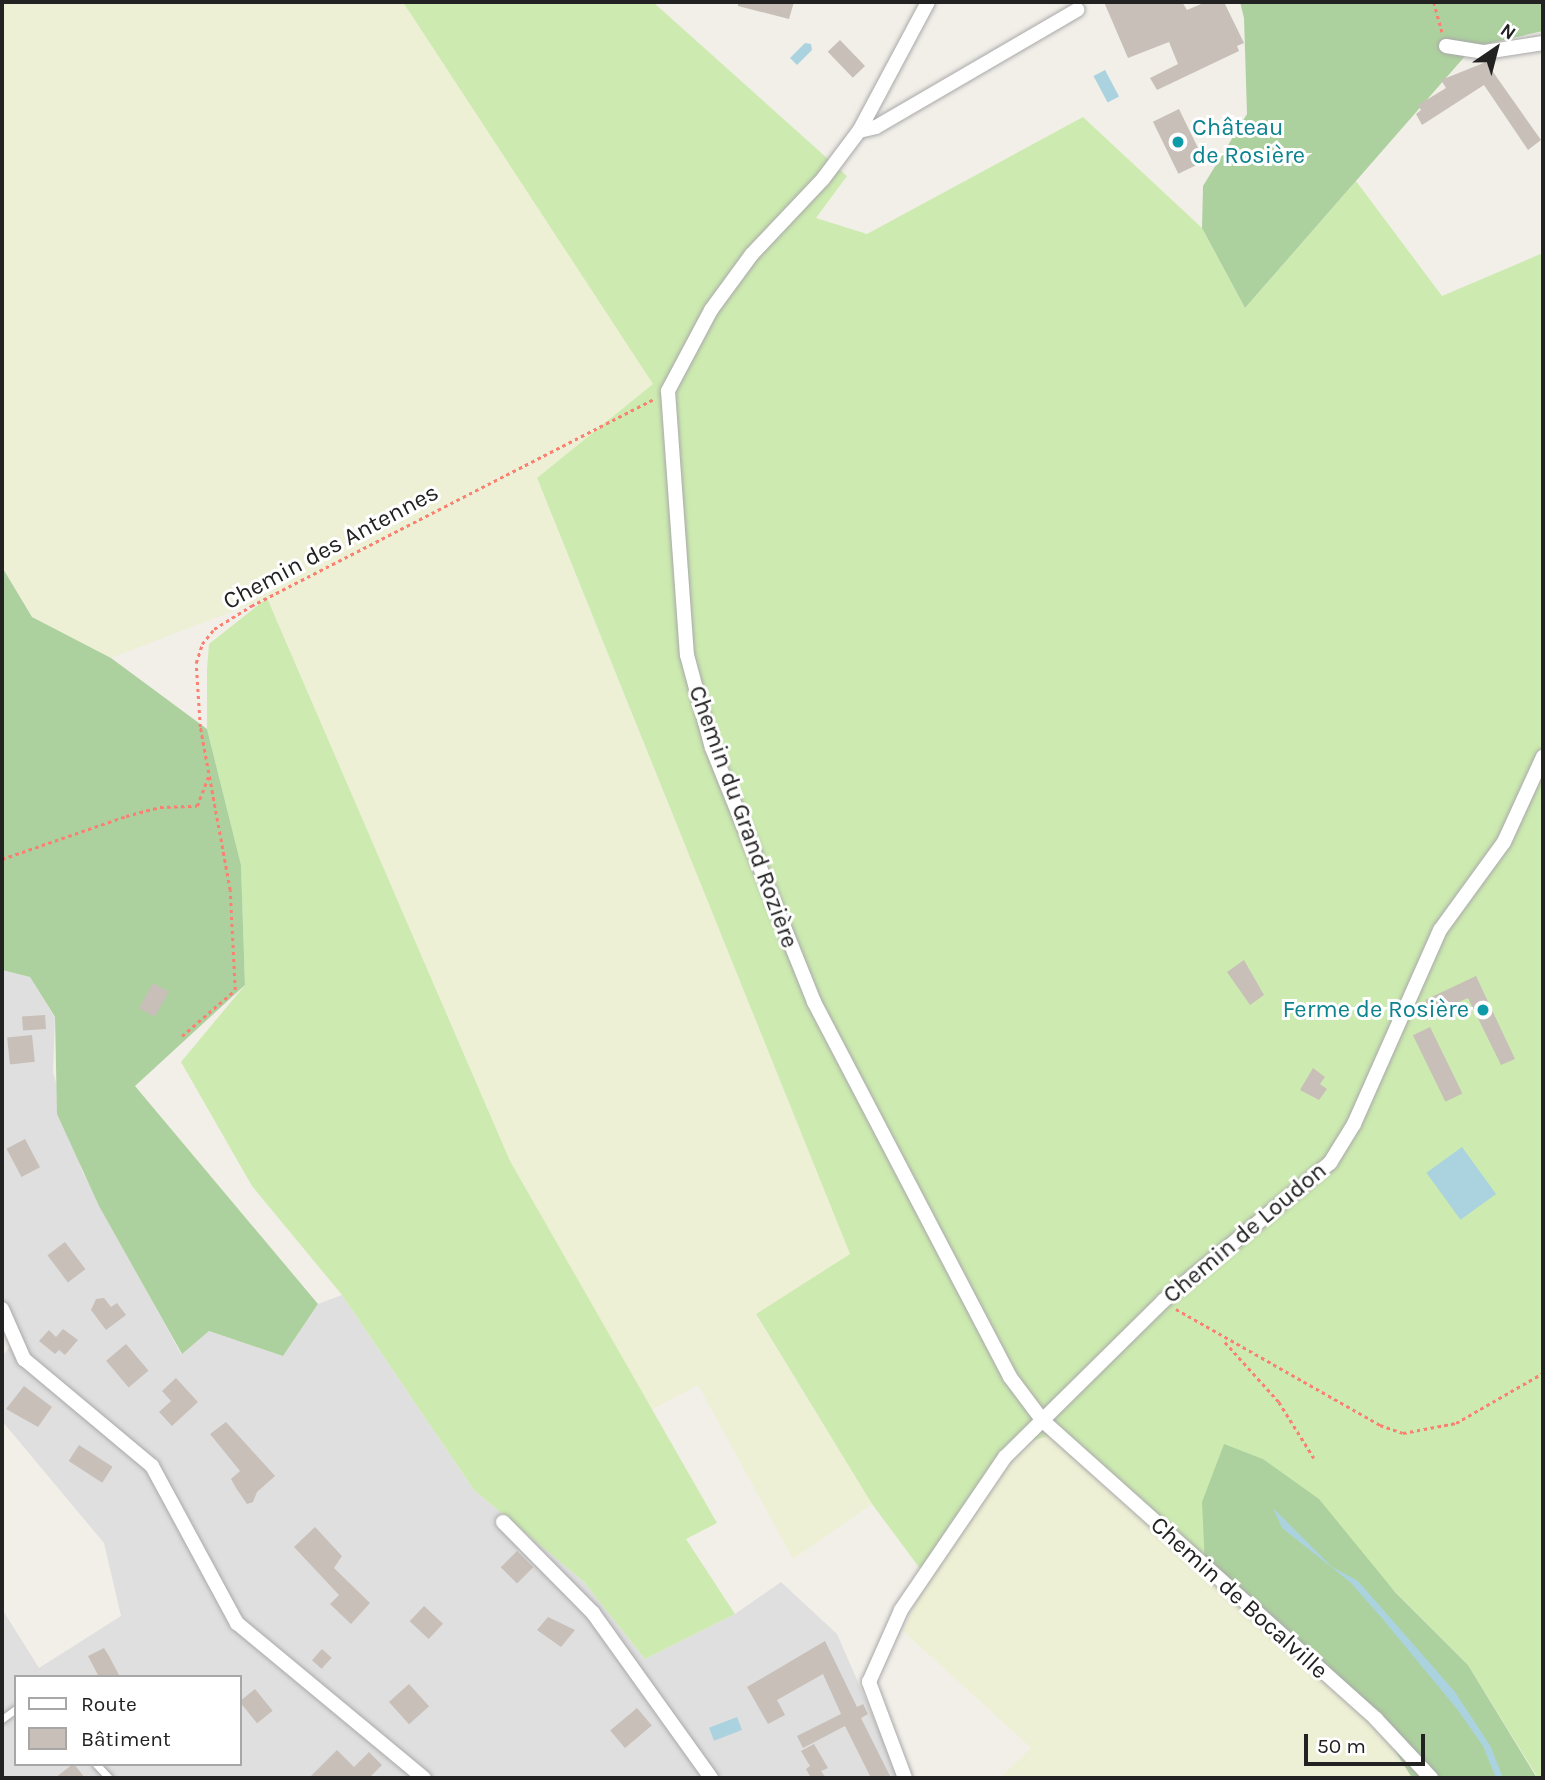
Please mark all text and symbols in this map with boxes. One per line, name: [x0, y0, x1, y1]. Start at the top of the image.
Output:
north arrow: [1461, 14, 1531, 84]
text: N: [1496, 19, 1520, 45]
place label: Château de Rosière: [1192, 114, 1305, 170]
marker: Château de Rosière: [1170, 134, 1186, 150]
street label: Chemin des Antennes: [218, 478, 444, 616]
street label: Chemin du Grand Rozière: [682, 682, 804, 952]
place label: Ferme de Rosière: [1282, 996, 1469, 1024]
marker: Ferme de Rosière: [1475, 1002, 1491, 1018]
street label: Chemin de Loudon: [1158, 1156, 1332, 1310]
street label: Chemin de Bocalville: [1144, 1511, 1334, 1685]
legend: [14, 1675, 242, 1766]
text: Route: [81, 1692, 137, 1716]
scale bar: [1307, 1720, 1428, 1764]
text: Bâtiment: [81, 1727, 171, 1751]
text: 50 m: [1317, 1734, 1366, 1758]

